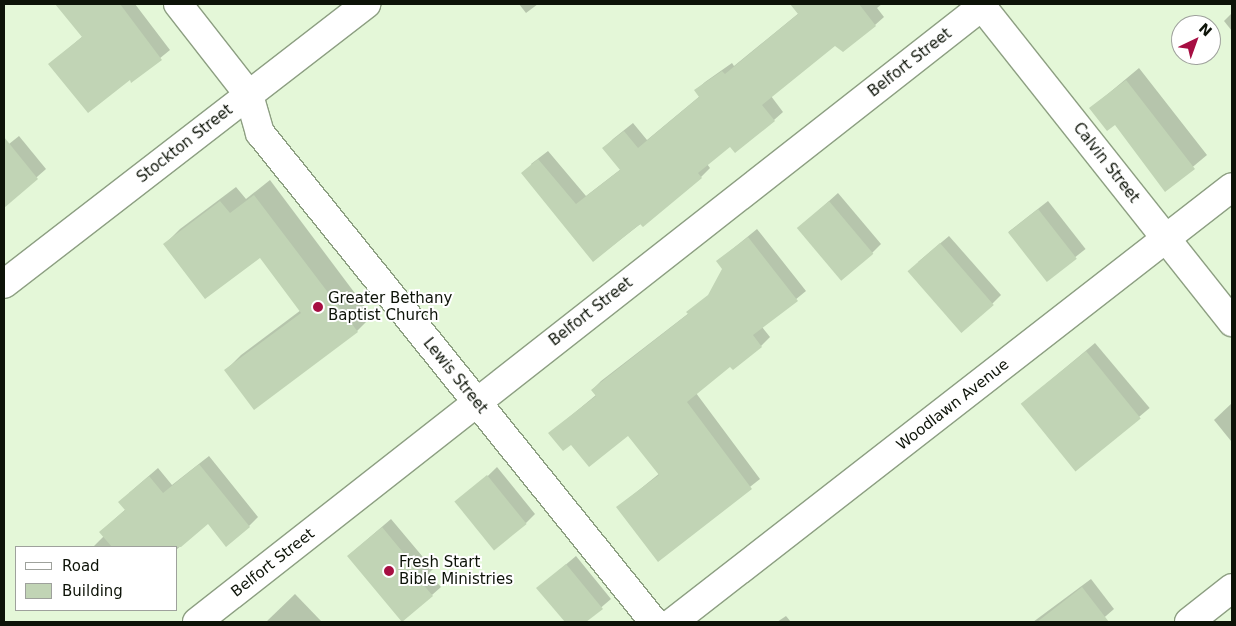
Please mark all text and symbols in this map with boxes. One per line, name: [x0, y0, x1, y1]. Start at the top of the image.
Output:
north arrow: [1171, 15, 1221, 65]
text: N: [1196, 20, 1215, 39]
street label: Belfort Street: [865, 25, 955, 101]
street label: Stockton Street: [134, 101, 236, 187]
street label: Calvin Street: [1069, 119, 1143, 207]
street label: Belfort Street: [546, 274, 636, 350]
place label: Greater Bethany Baptist Church: [328, 289, 452, 324]
marker: Greater Bethany Baptist Church: [312, 301, 324, 313]
street label: Lewis Street: [419, 335, 491, 417]
street label: Woodlawn Avenue: [893, 356, 1013, 454]
street label: Belfort Street: [228, 525, 318, 601]
legend: [15, 546, 178, 611]
place label: Fresh Start Bible Ministries: [399, 553, 513, 588]
text: Road: [62, 557, 100, 575]
marker: Fresh Start Bible Ministries: [383, 565, 395, 577]
text: Building: [62, 582, 123, 600]

